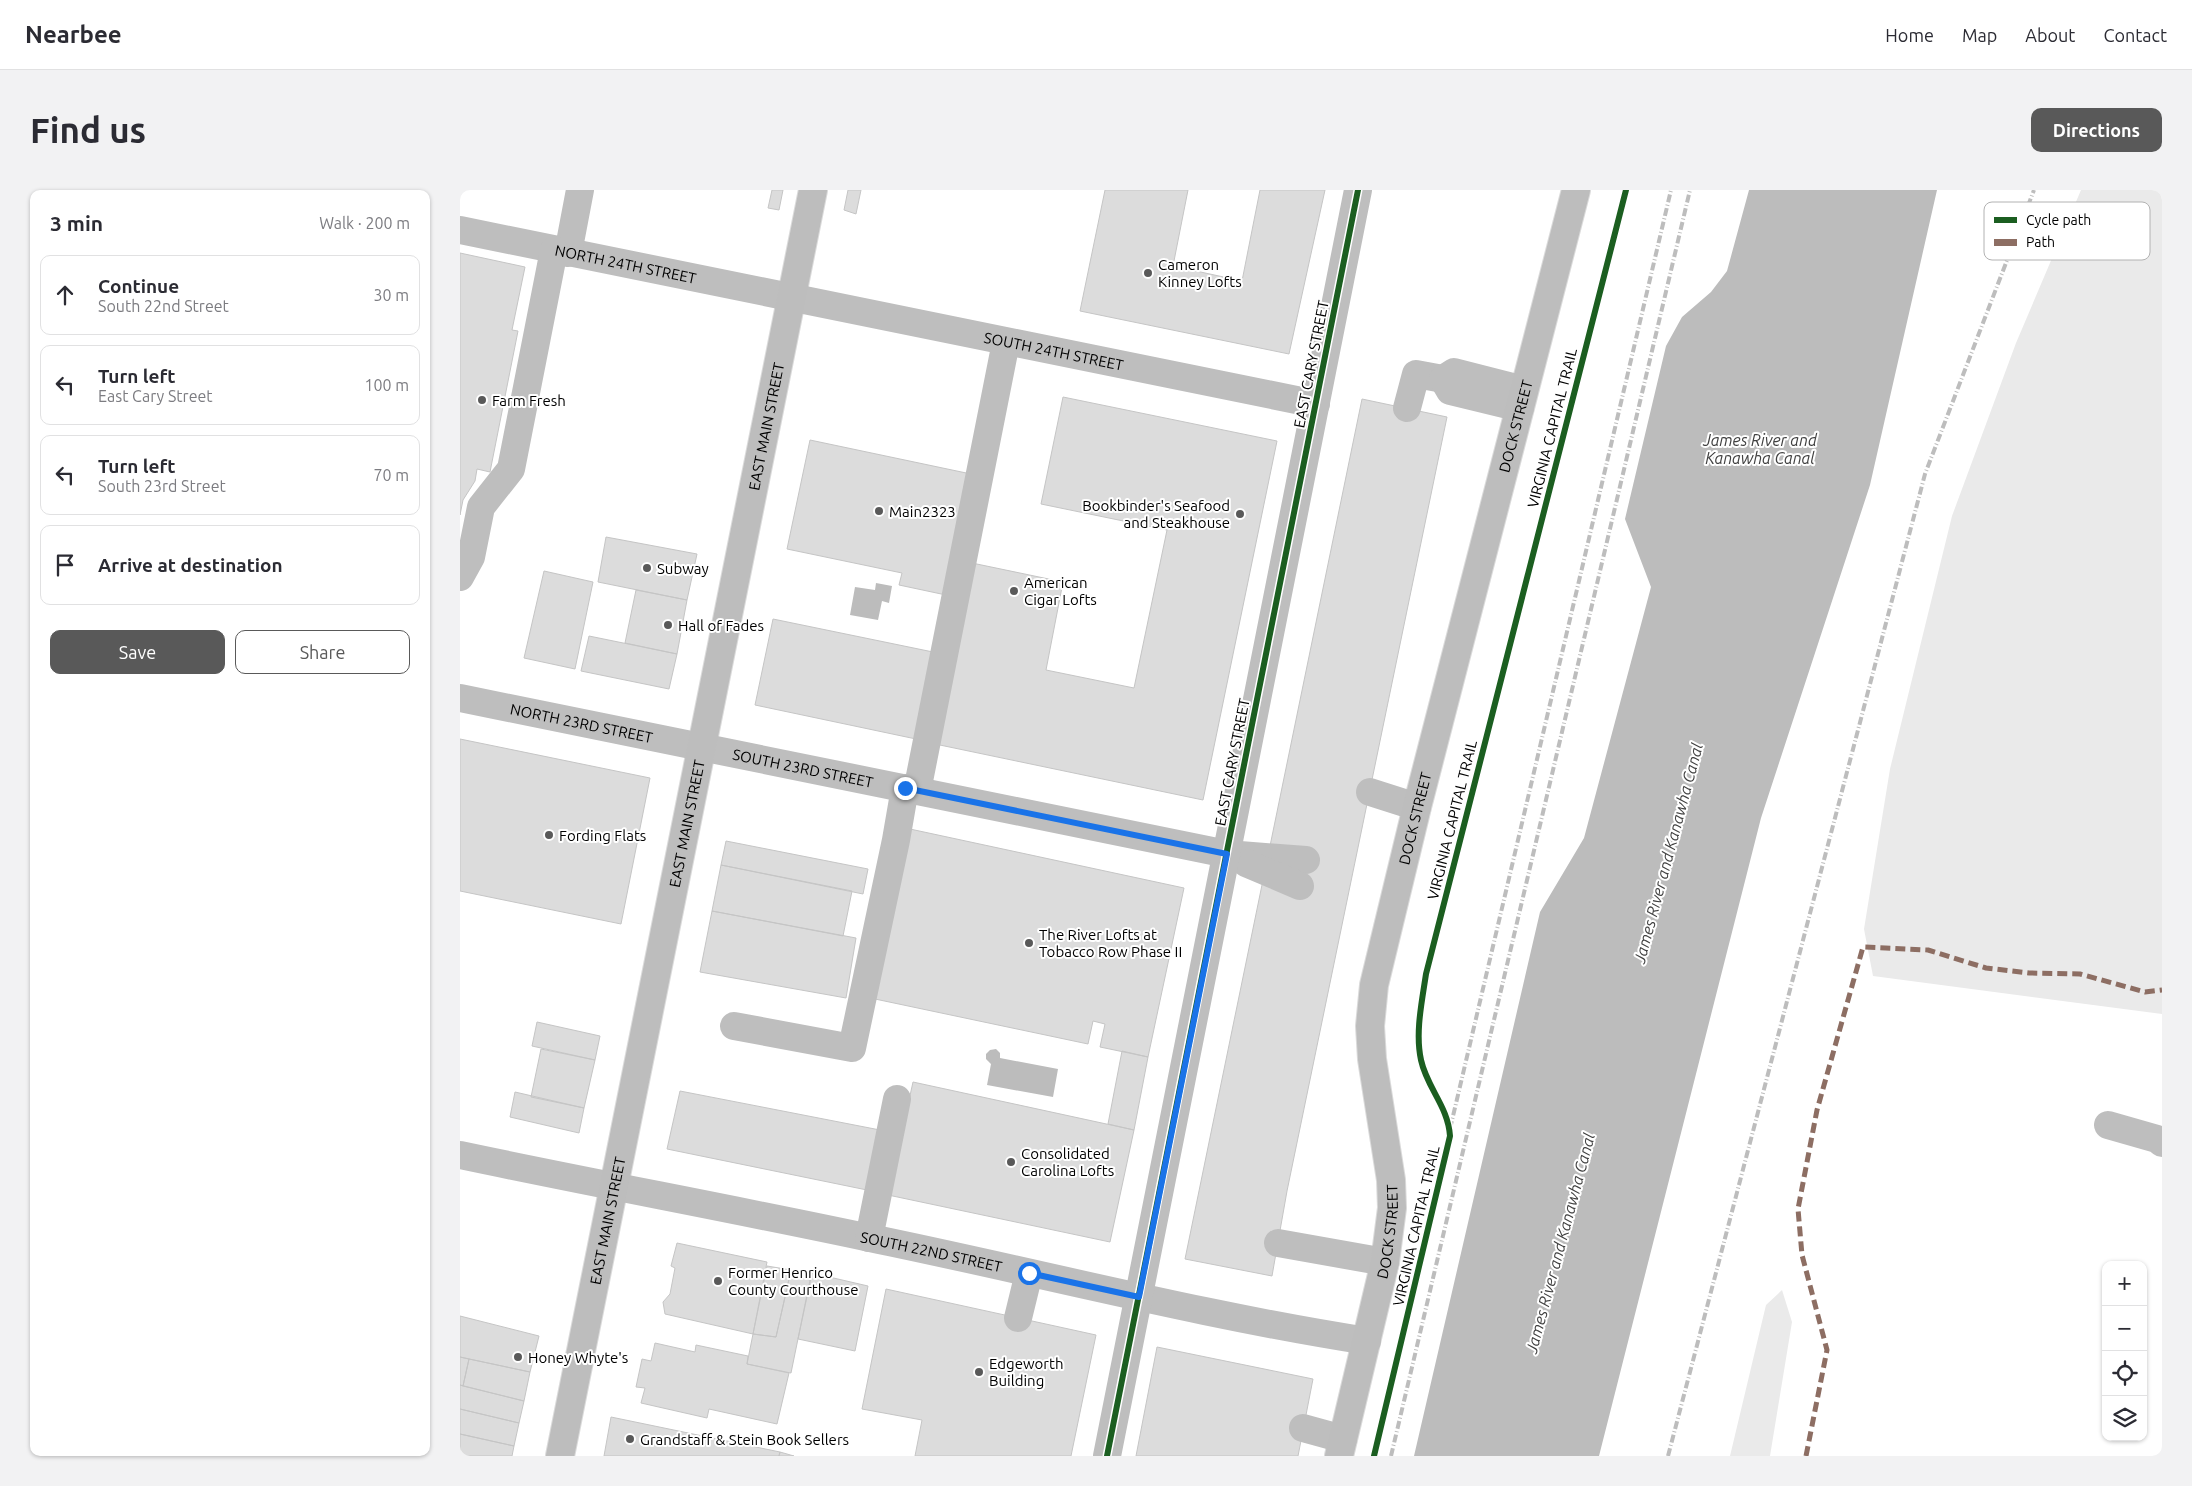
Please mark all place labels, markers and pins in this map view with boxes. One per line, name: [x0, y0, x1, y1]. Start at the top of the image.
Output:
place label: Cameron Kinney Lofts: [1158, 256, 1242, 290]
marker: Cameron Kinney Lofts: [1142, 267, 1154, 279]
place label: Farm Fresh: [492, 392, 566, 409]
marker: Farm Fresh: [476, 394, 488, 406]
place label: Bookbinder's Seafood and Steakhouse: [1082, 497, 1230, 531]
place label: Main2323: [889, 503, 956, 520]
marker: Main2323: [873, 505, 885, 517]
marker: Bookbinder's Seafood and Steakhouse: [1234, 508, 1246, 520]
place label: Subway: [657, 560, 709, 577]
marker: Subway: [641, 562, 653, 574]
place label: American Cigar Lofts: [1024, 574, 1097, 608]
marker: American Cigar Lofts: [1008, 585, 1020, 597]
place label: Hall of Fades: [678, 617, 764, 634]
marker: Hall of Fades: [662, 619, 674, 631]
place label: Fording Flats: [559, 827, 646, 844]
marker: Fording Flats: [543, 829, 555, 841]
place label: The River Lofts at Tobacco Row Phase II: [1039, 926, 1182, 960]
marker: The River Lofts at Tobacco Row Phase II: [1023, 937, 1035, 949]
place label: Consolidated Carolina Lofts: [1021, 1145, 1114, 1179]
marker: Consolidated Carolina Lofts: [1005, 1156, 1017, 1168]
place label: Former Henrico County Courthouse: [728, 1264, 858, 1298]
marker: Former Henrico County Courthouse: [712, 1275, 724, 1287]
place label: Honey Whyte's: [528, 1349, 628, 1366]
marker: Honey Whyte's: [512, 1351, 524, 1363]
place label: Edgeworth Building: [989, 1355, 1064, 1389]
marker: Edgeworth Building: [973, 1366, 985, 1378]
place label: Grandstaff & Stein Book Sellers: [640, 1431, 849, 1448]
marker: Grandstaff & Stein Book Sellers: [624, 1433, 636, 1445]

